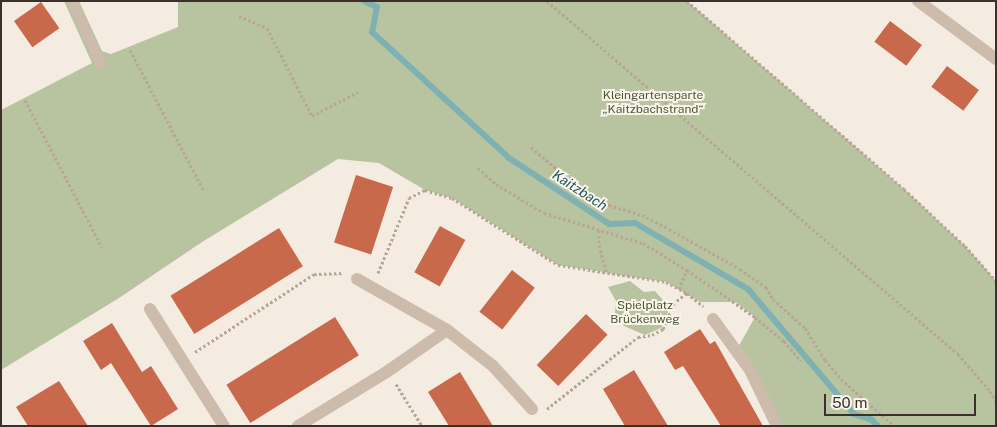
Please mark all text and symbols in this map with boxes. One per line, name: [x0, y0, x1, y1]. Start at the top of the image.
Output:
park label: Kleingartensparte „Kaitzbachstrand“: [602, 89, 704, 117]
water label: Kaitzbach: [549, 166, 611, 214]
park label: Spielplatz Brückenweg: [610, 299, 680, 327]
scale bar: [827, 384, 980, 416]
text: 50 m: [832, 394, 867, 411]

